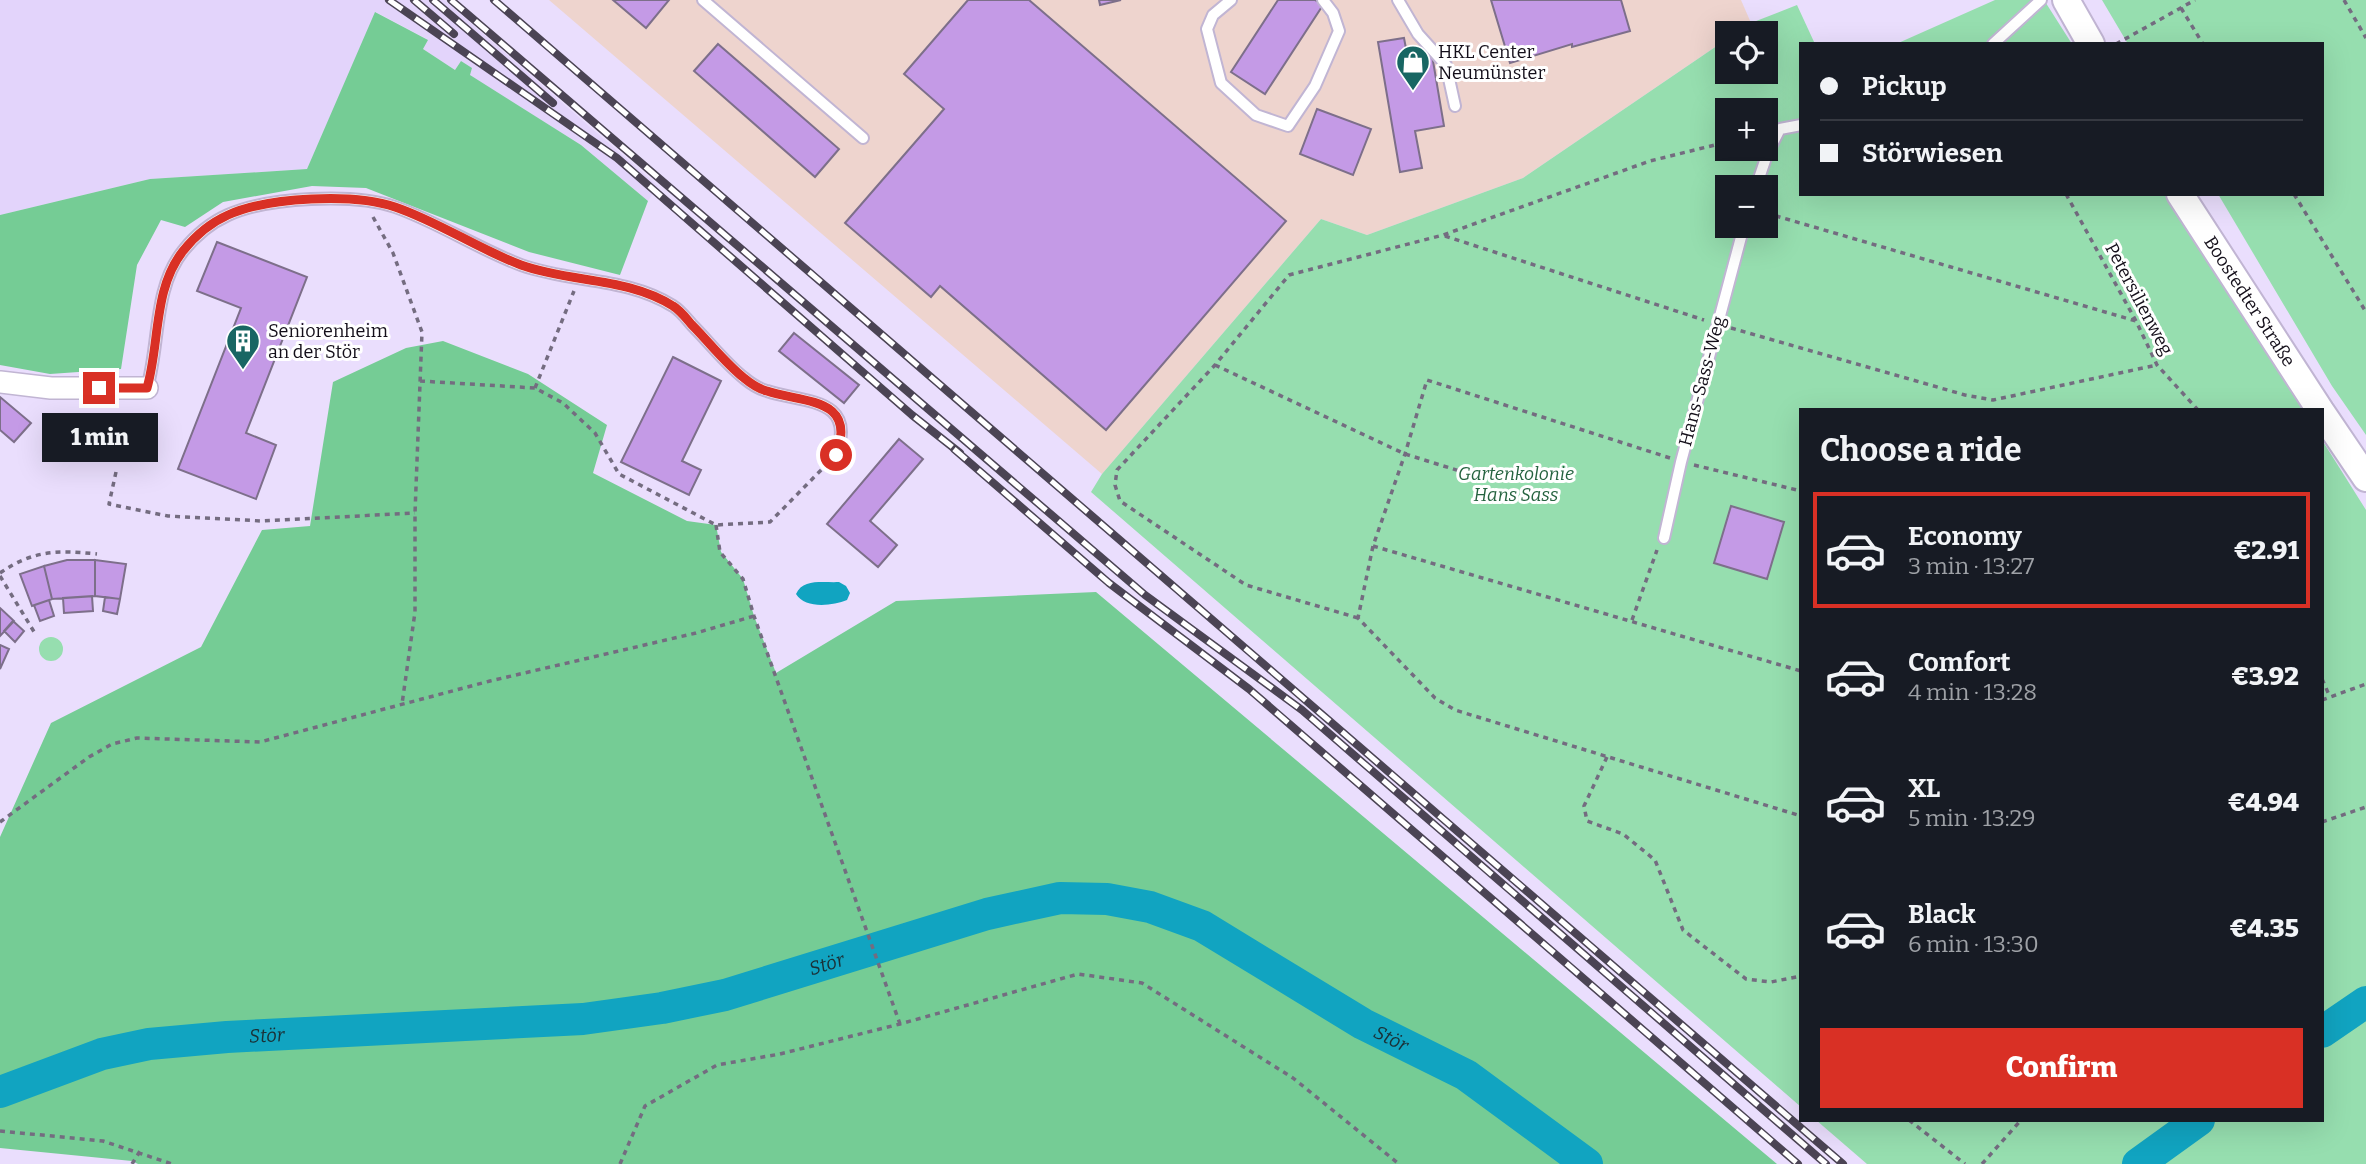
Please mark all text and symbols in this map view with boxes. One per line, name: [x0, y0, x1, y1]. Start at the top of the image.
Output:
map controls: [1715, 21, 1778, 238]
button: locate: [1715, 21, 1778, 84]
place label: HKL Center Neumünster: [1438, 41, 1545, 84]
shop icon: HKL Center Neumünster: [1394, 43, 1432, 92]
text: Pickup: [1862, 71, 1947, 102]
button: +: [1715, 98, 1778, 161]
text: Störwiesen: [1862, 138, 2003, 169]
button: −: [1715, 175, 1778, 238]
street label: Boostedter Straße: [2199, 232, 2300, 371]
street label: Petersilienweg: [2100, 239, 2178, 359]
street label: Hans-Sass-Weg: [1674, 314, 1730, 448]
place label: Seniorenheim an der Stör: [268, 320, 388, 363]
building icon: Seniorenheim an der Stör: [224, 322, 262, 371]
route end: [83, 372, 115, 404]
callout: 1 min: [41, 412, 157, 462]
text: 1 min: [71, 423, 129, 451]
text: Choose a ride: [1820, 431, 2021, 469]
route start: [820, 439, 852, 471]
park label: Gartenkolonie Hans Sass: [1458, 463, 1574, 506]
icon: car: [1824, 519, 1887, 582]
text: Economy: [1908, 521, 2022, 552]
text: €2.91: [2234, 535, 2299, 566]
text: 3 min · 13:27: [1908, 552, 2034, 580]
icon: car: [1824, 645, 1887, 708]
text: Comfort: [1908, 647, 2011, 678]
text: €3.92: [2231, 661, 2299, 692]
text: 4 min · 13:28: [1908, 678, 2037, 706]
icon: car: [1824, 771, 1887, 834]
text: XL: [1908, 773, 1940, 804]
text: €4.94: [2228, 787, 2299, 818]
text: 5 min · 13:29: [1908, 804, 2036, 832]
icon: car: [1824, 897, 1887, 960]
text: Black: [1908, 899, 1976, 930]
text: €4.35: [2229, 913, 2299, 944]
text: 6 min · 13:30: [1908, 930, 2039, 958]
water label: Stör: [806, 947, 848, 980]
water label: Stör: [1370, 1020, 1414, 1057]
water label: Stör: [248, 1023, 286, 1047]
button: Confirm: [1820, 1028, 2303, 1108]

